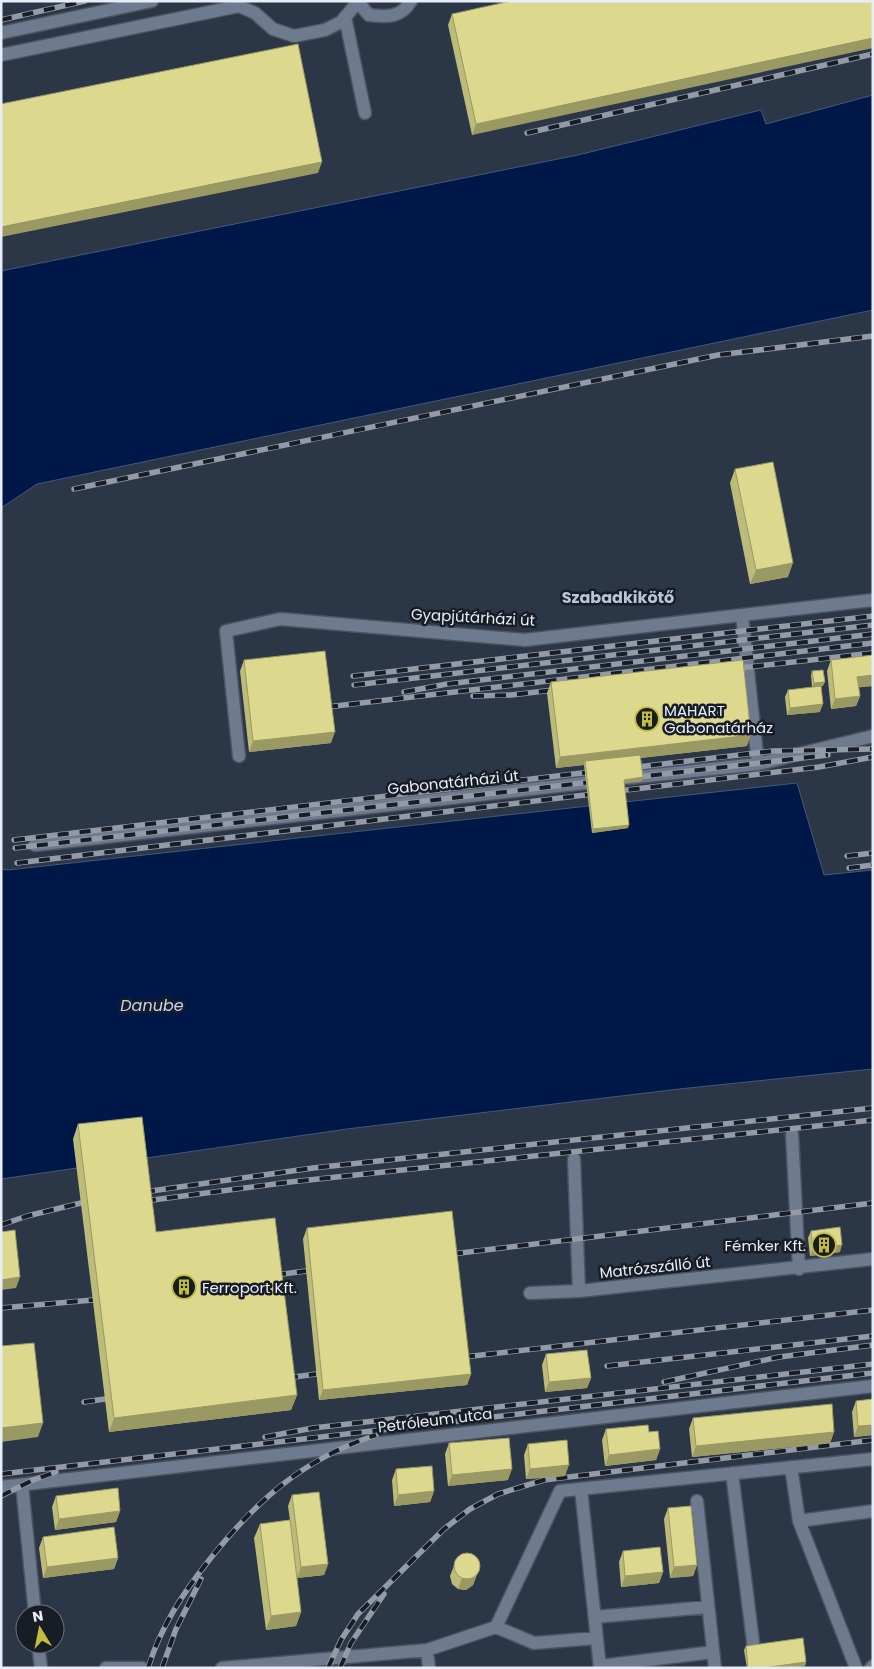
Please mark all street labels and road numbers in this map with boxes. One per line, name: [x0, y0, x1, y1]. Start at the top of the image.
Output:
street label: Gyapjútárházi út: [410, 603, 536, 631]
street label: Gabonatárházi út: [386, 765, 520, 799]
street label: Matrózszálló út: [599, 1251, 711, 1283]
street label: Petróleum utca: [377, 1403, 493, 1437]

